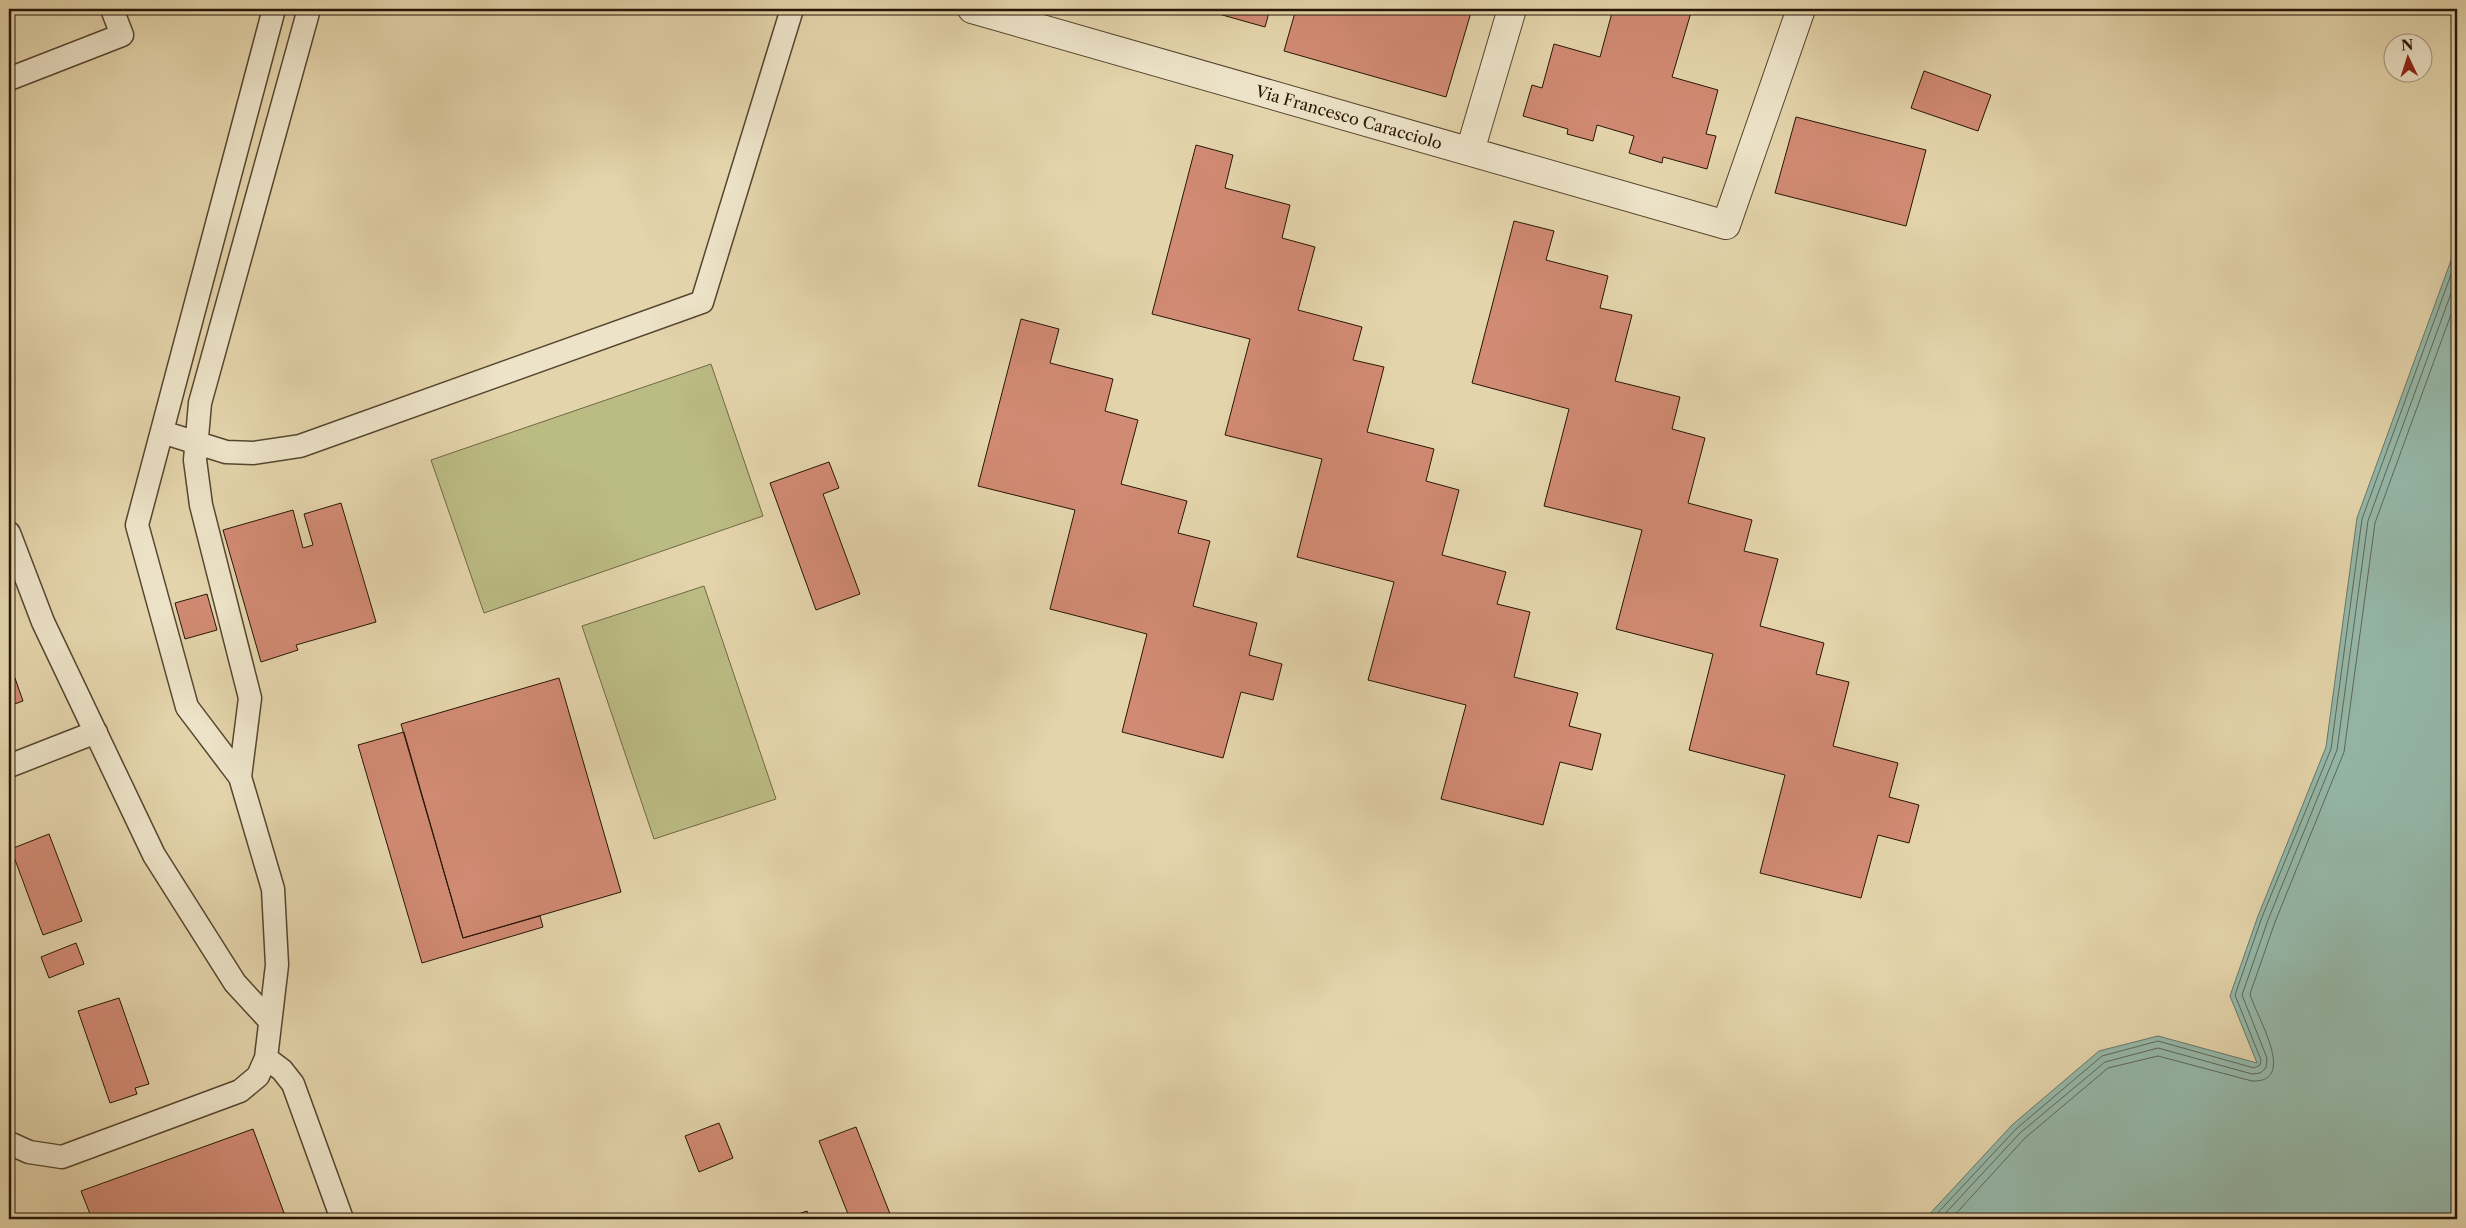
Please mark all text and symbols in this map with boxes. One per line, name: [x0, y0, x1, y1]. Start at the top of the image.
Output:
north arrow: [2384, 32, 2434, 82]
text: N: [2400, 36, 2414, 54]
street label: Via Francesco Caracciolo: [1252, 80, 1445, 153]

